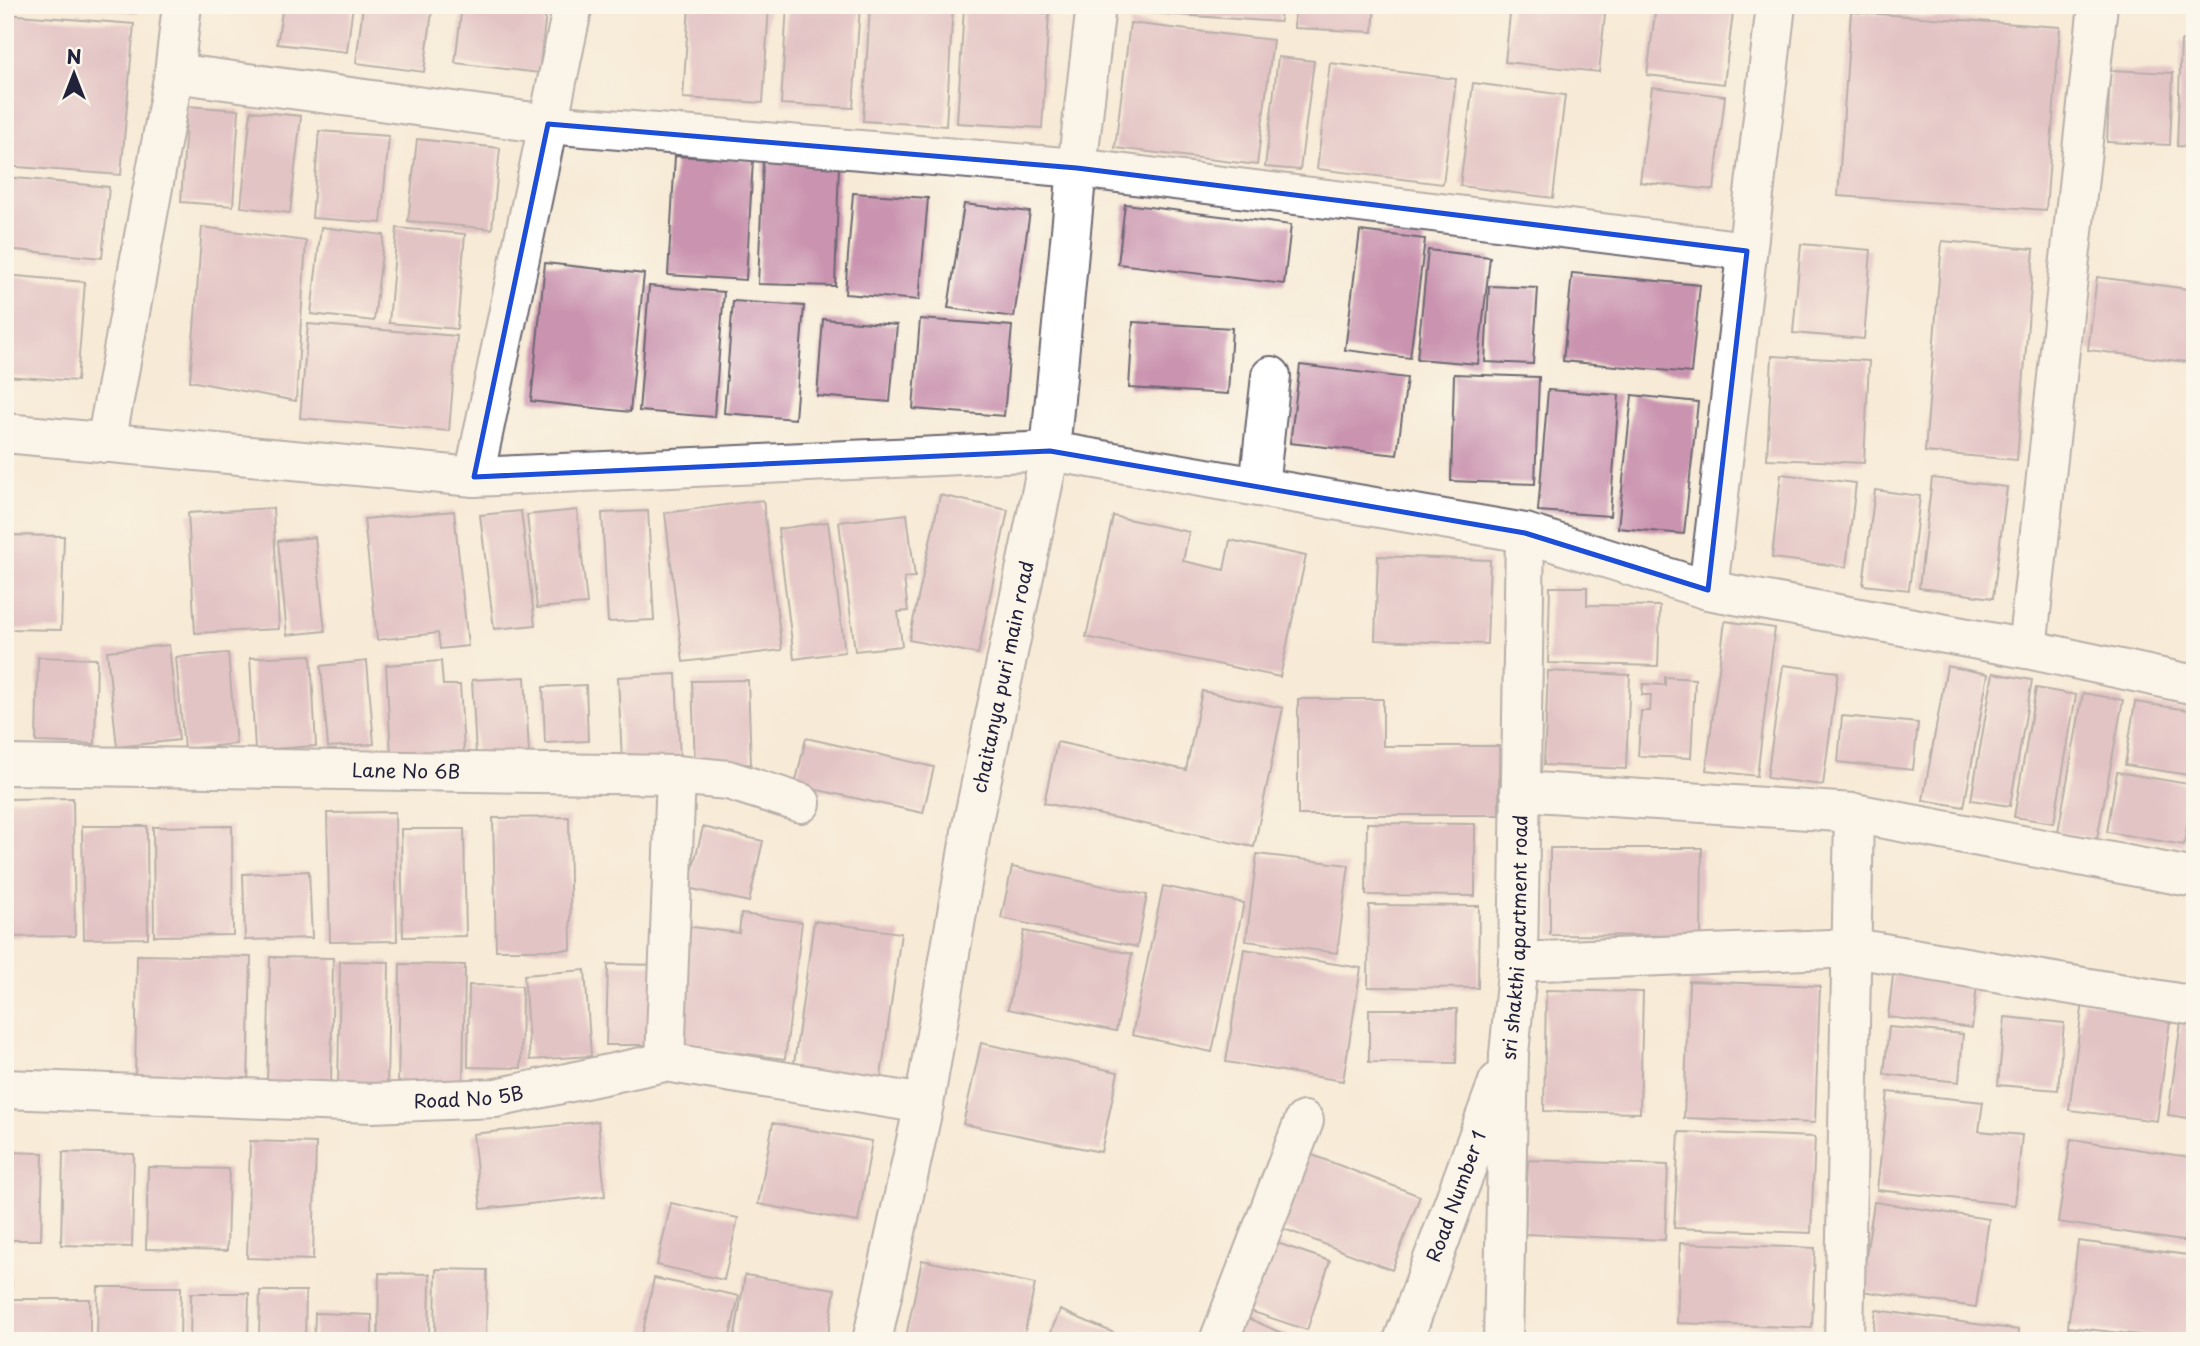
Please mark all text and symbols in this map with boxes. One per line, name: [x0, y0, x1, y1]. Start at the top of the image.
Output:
north arrow: [38, 38, 108, 108]
text: N: [66, 42, 82, 70]
street label: chaitanya puri main road: [964, 558, 1040, 795]
street label: Lane No 6B: [352, 755, 460, 785]
street label: sri shakthi apartment road: [1494, 814, 1533, 1060]
street label: Road No 5B: [413, 1078, 526, 1114]
street label: Road Number 1: [1418, 1127, 1492, 1266]

